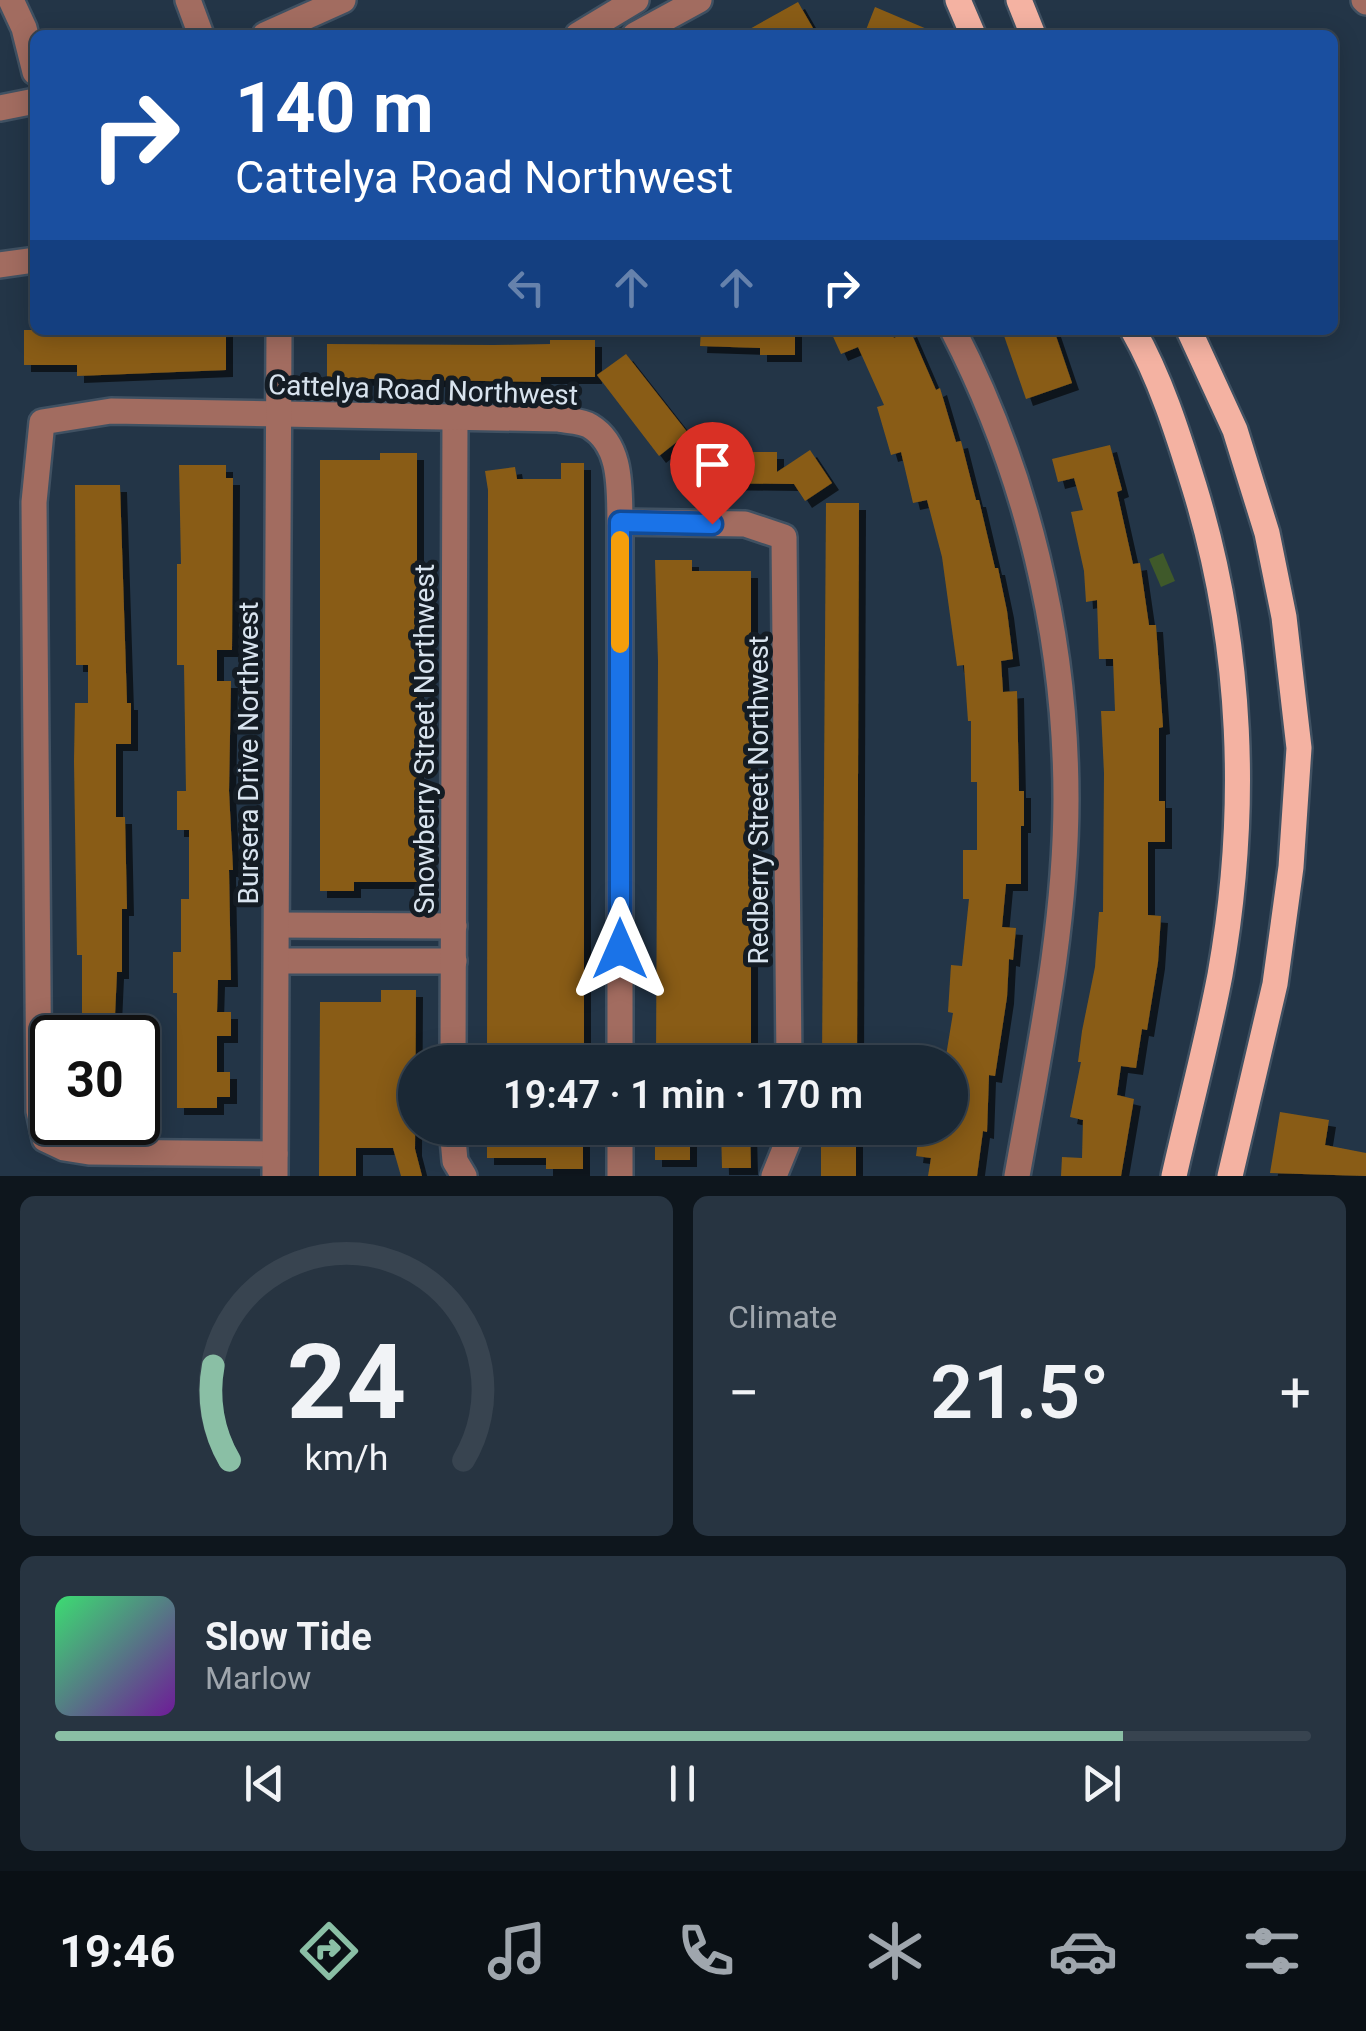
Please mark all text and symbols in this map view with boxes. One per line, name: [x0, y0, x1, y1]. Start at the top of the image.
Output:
text: 140 m: [235, 67, 434, 149]
icon: right: [70, 70, 200, 200]
text: Cattelya Road Northwest: [235, 151, 733, 204]
icon: left: [499, 260, 554, 315]
icon: ahead: [604, 260, 659, 315]
icon: ahead: [709, 260, 764, 315]
icon: right: [814, 260, 869, 315]
street label: Cattelya Road Northwest: [267, 368, 579, 412]
pin: [670, 422, 755, 525]
icon: arrive: [685, 437, 740, 492]
street label: Snowberry Street Northwest: [408, 564, 441, 914]
street label: Bursera Drive Northwest: [232, 602, 265, 904]
street label: Redberry Street Northwest: [742, 636, 775, 964]
position arrow: [568, 897, 672, 1001]
speed limit sign: 30: [30, 1015, 160, 1145]
text: 19:47 · 1 min · 170 m: [503, 1073, 863, 1117]
text: Climate: [728, 1298, 837, 1336]
text: 24: [287, 1322, 406, 1443]
text: 21.5°: [930, 1348, 1109, 1436]
text: −: [728, 1361, 759, 1425]
text: +: [1280, 1361, 1311, 1425]
text: km/h: [305, 1437, 388, 1479]
text: Slow Tide: [205, 1615, 372, 1659]
text: Marlow: [205, 1659, 311, 1697]
icon: previous: [237, 1756, 292, 1811]
icon: pause: [655, 1756, 710, 1811]
icon: next: [1074, 1756, 1129, 1811]
icon: directions: [294, 1916, 364, 1986]
icon: music: [482, 1916, 552, 1986]
icon: phone: [671, 1916, 741, 1986]
icon: climate: [860, 1916, 930, 1986]
icon: car: [1048, 1916, 1118, 1986]
icon: filters: [1237, 1916, 1307, 1986]
text: 19:46: [59, 1925, 175, 1978]

